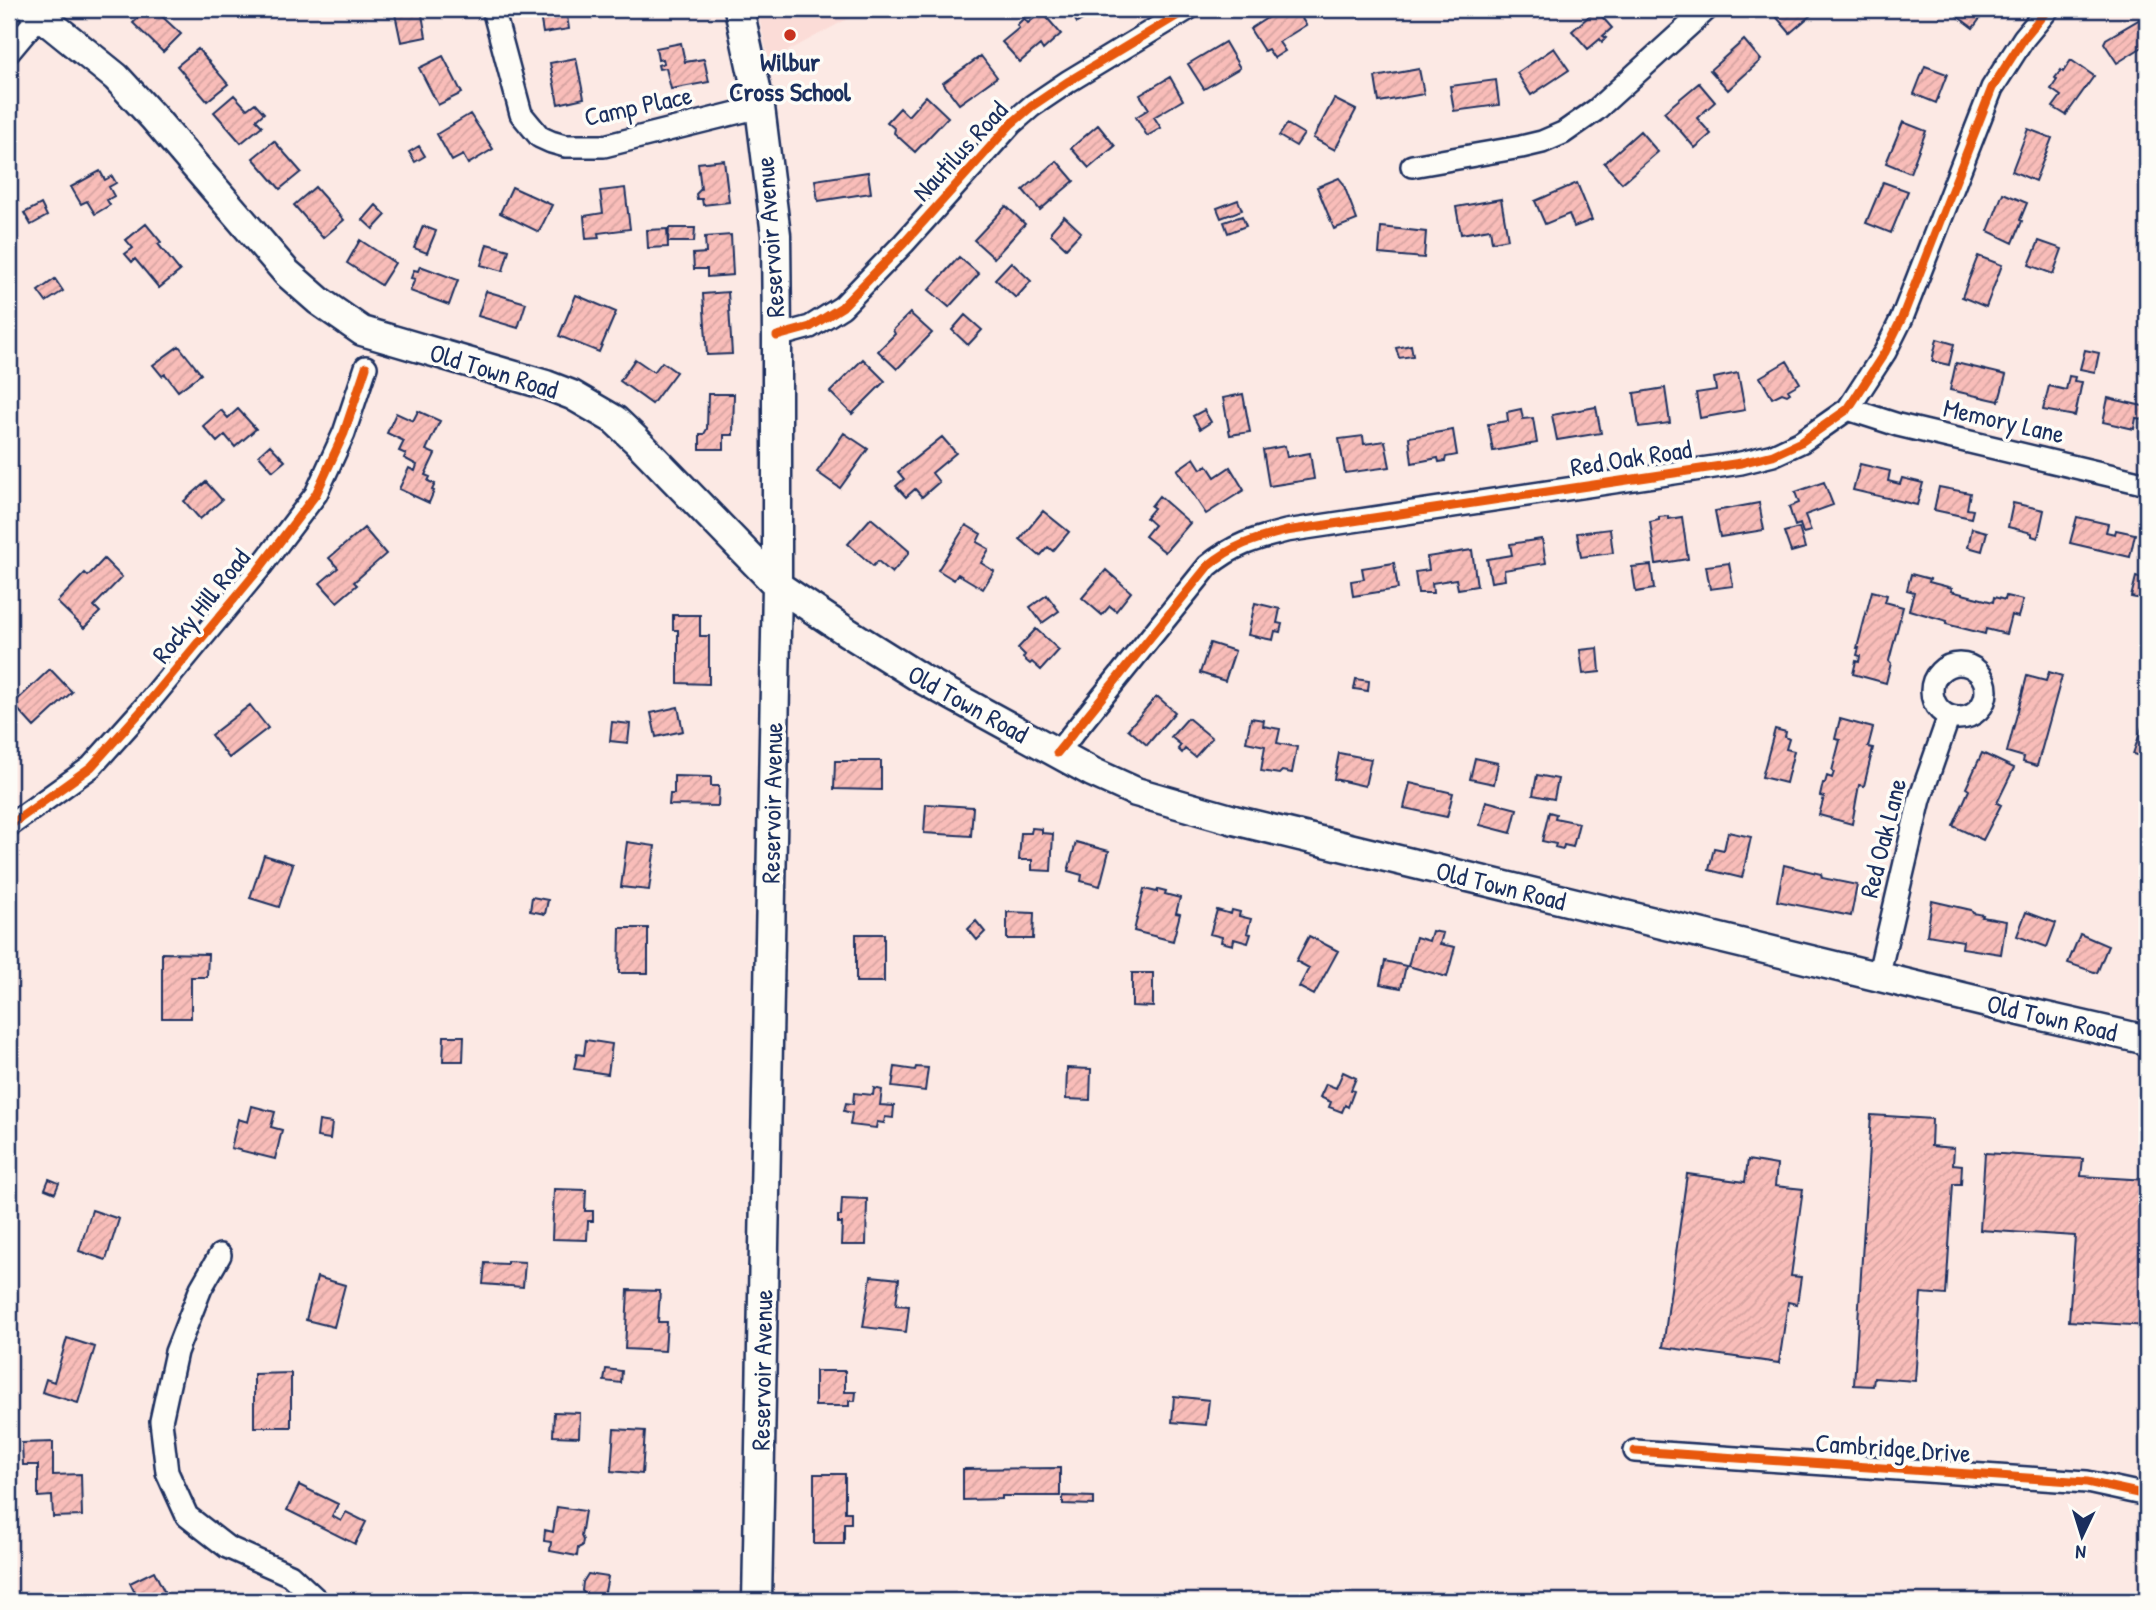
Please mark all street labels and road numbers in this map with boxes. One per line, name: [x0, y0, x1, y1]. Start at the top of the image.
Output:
street label: Camp Place: [581, 77, 695, 134]
street label: Nautilus Road: [904, 93, 1015, 208]
street label: Reservoir Avenue: [746, 155, 793, 319]
street label: Old Town Road: [426, 334, 563, 407]
street label: Memory Lane: [1940, 390, 2068, 451]
street label: Red Oak Road: [1568, 431, 1694, 484]
street label: Rocky Hill Road: [144, 541, 258, 670]
street label: Old Town Road: [902, 656, 1035, 751]
street label: Reservoir Avenue: [753, 722, 790, 884]
street label: Red Oak Lane: [1851, 775, 1914, 901]
street label: Old Town Road: [1433, 853, 1570, 919]
street label: Old Town Road: [1984, 986, 2121, 1049]
street label: Reservoir Avenue: [743, 1289, 780, 1451]
street label: Cambridge Drive: [1814, 1425, 1972, 1470]

